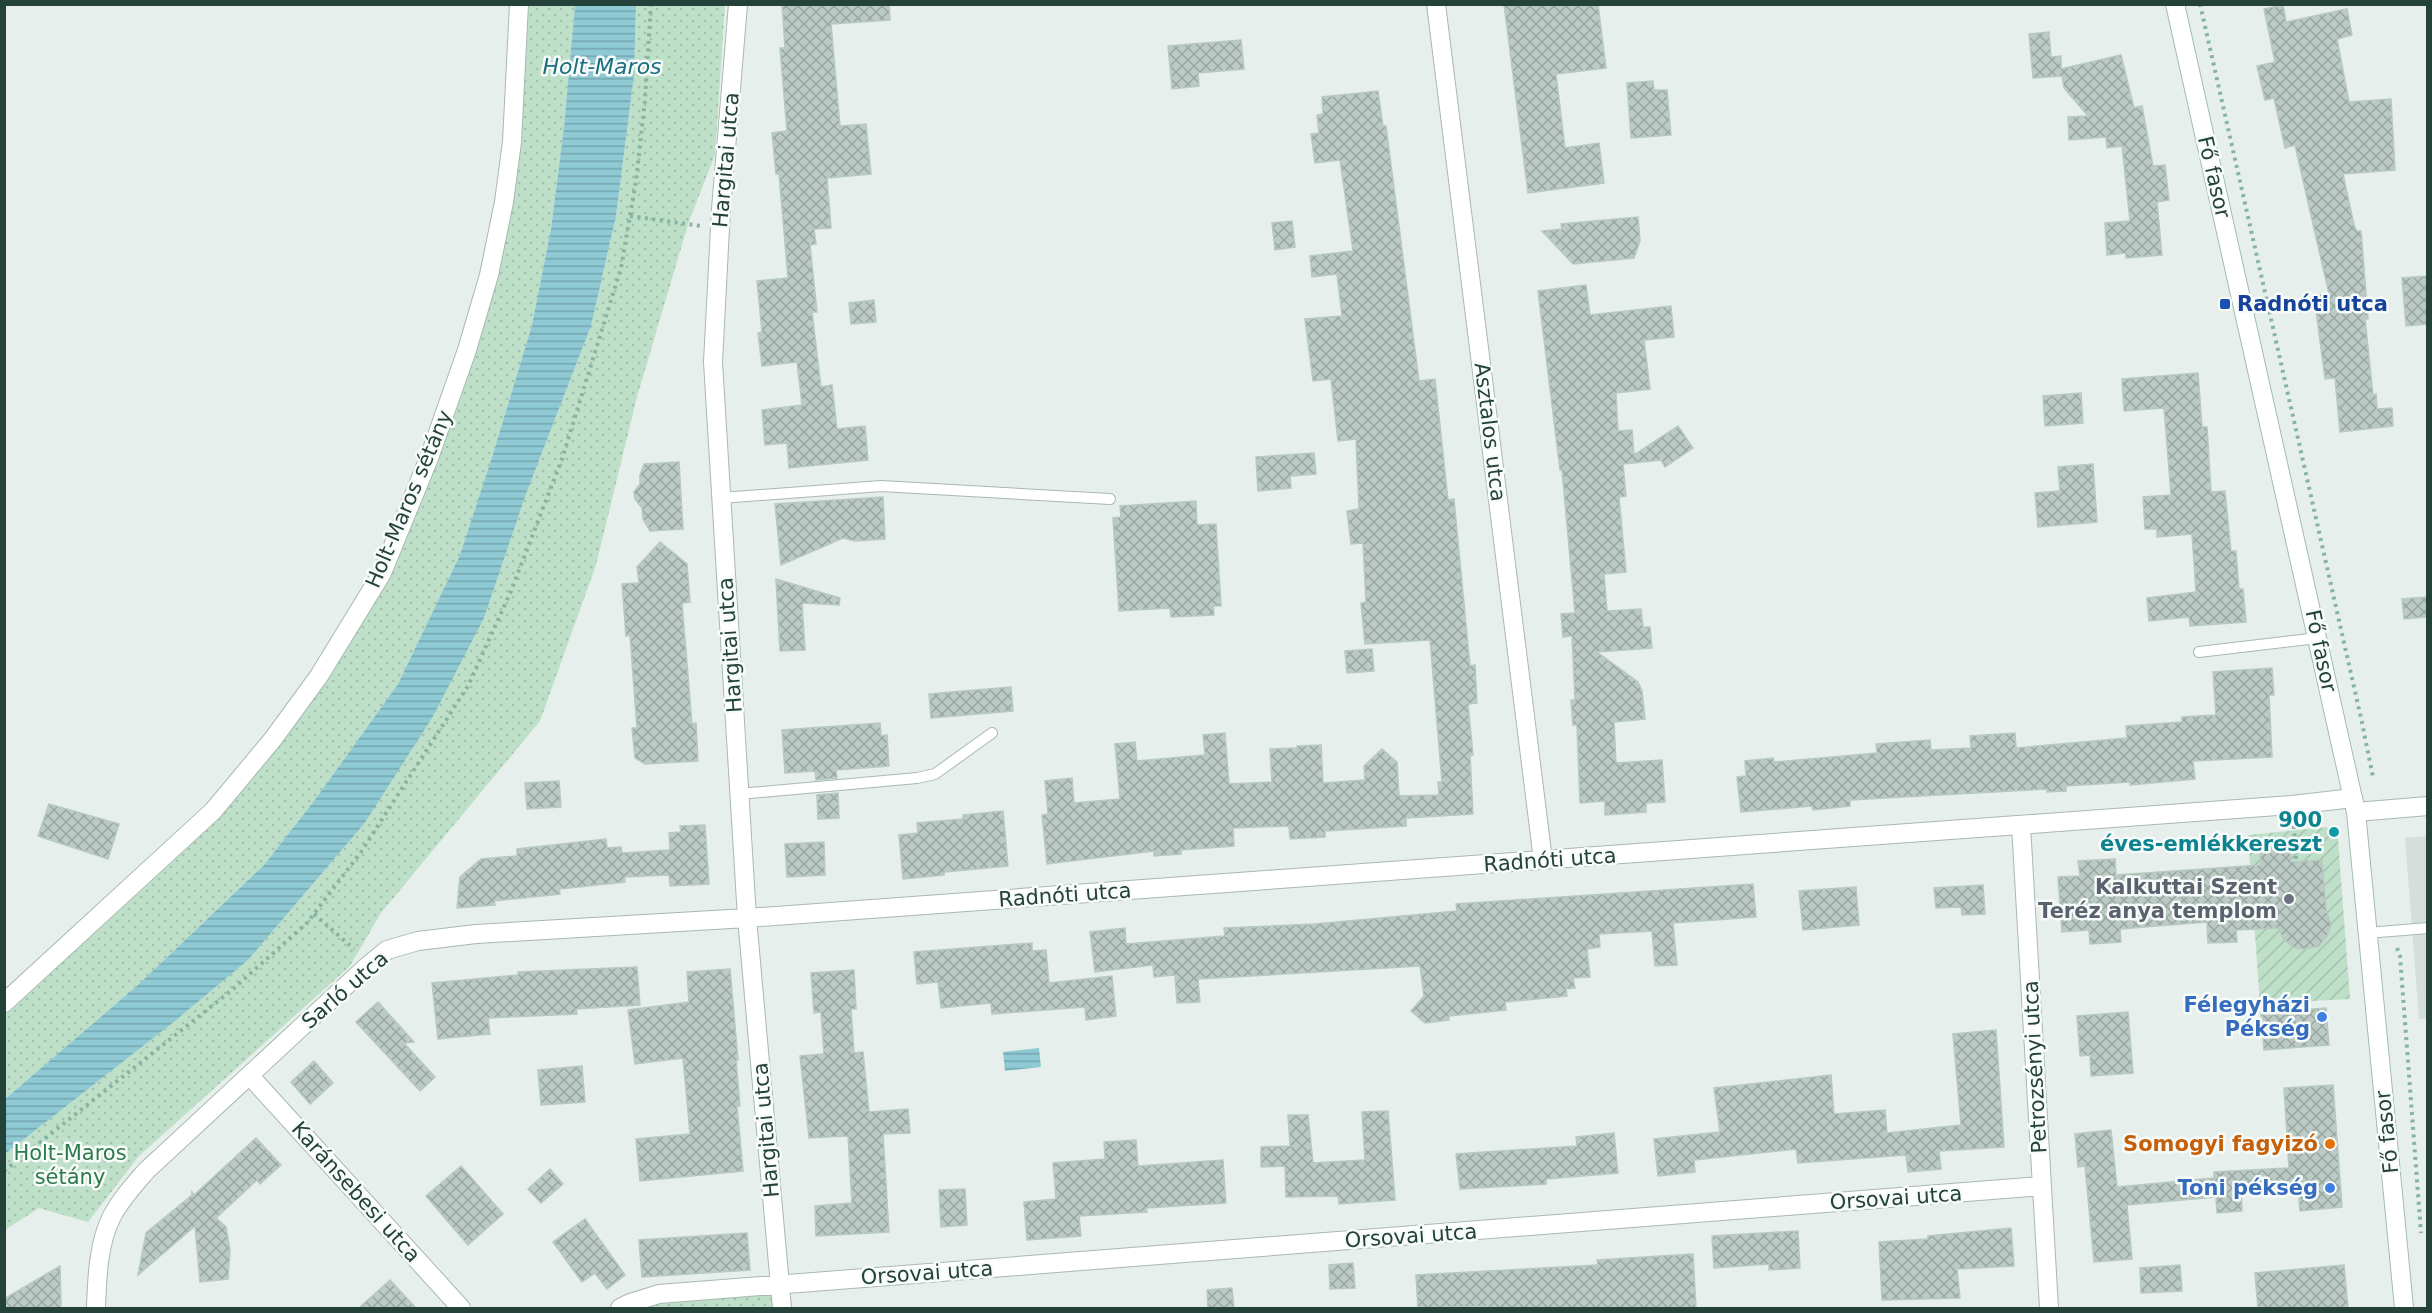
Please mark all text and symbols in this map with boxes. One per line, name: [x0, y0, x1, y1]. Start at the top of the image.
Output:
water label: Holt-Maros: [542, 54, 662, 79]
street label: Hargitai utca: [708, 91, 744, 229]
street label: Fő fasor: [2193, 134, 2235, 221]
place label: Radnóti utca: [2237, 292, 2388, 316]
marker: Radnóti utca: [2218, 297, 2232, 311]
street label: Asztalos utca: [1470, 361, 1510, 503]
street label: Holt-Maros sétány: [361, 407, 457, 591]
street label: Hargitai utca: [713, 576, 747, 714]
street label: Fő fasor: [2301, 608, 2341, 695]
place label: 900 éves-emlékkereszt: [2100, 808, 2322, 856]
marker: 900 éves-emlékkereszt: [2327, 825, 2341, 839]
street label: Radnóti utca: [1483, 843, 1617, 877]
place label: Kalkuttai Szent Teréz anya templom: [2038, 875, 2277, 923]
street label: Radnóti utca: [998, 878, 1132, 912]
marker: Kalkuttai Szent Teréz anya templom: [2282, 892, 2296, 906]
street label: Sarló utca: [297, 946, 393, 1034]
street label: Petrozsényi utca: [2018, 980, 2052, 1154]
place label: Félegyházi Pékség: [2184, 993, 2310, 1041]
marker: Félegyházi Pékség: [2315, 1010, 2329, 1024]
street label: Hargitai utca: [748, 1061, 784, 1199]
street label: Fő fasor: [2371, 1089, 2403, 1175]
street label: Karánsebesi utca: [287, 1117, 425, 1267]
place label: Somogyi fagyizó: [2123, 1132, 2318, 1156]
marker: Somogyi fagyizó: [2323, 1137, 2337, 1151]
park label: Holt-Maros sétány: [13, 1141, 127, 1189]
place label: Toni pékség: [2178, 1176, 2318, 1200]
street label: Orsovai utca: [1829, 1181, 1963, 1215]
marker: Toni pékség: [2323, 1181, 2337, 1195]
street label: Orsovai utca: [1344, 1219, 1478, 1253]
street label: Orsovai utca: [860, 1256, 994, 1290]

